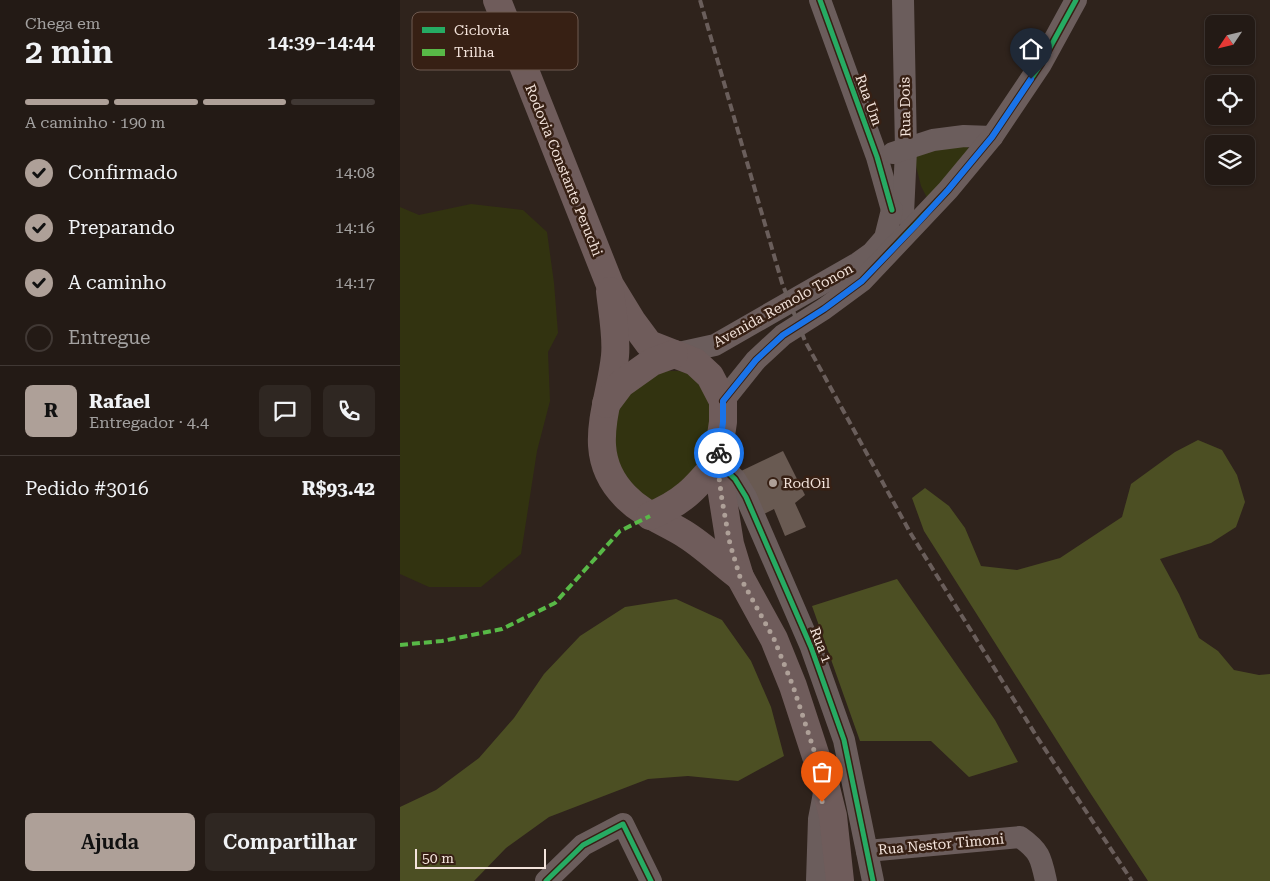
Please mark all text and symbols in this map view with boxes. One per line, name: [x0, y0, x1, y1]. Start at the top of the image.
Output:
legend: [412, 12, 578, 70]
text: Chega em: [25, 14, 100, 33]
north arrow: [1205, 15, 1255, 65]
map controls: [1205, 15, 1255, 185]
text: Ciclovia: [454, 22, 510, 38]
pin: [1010, 28, 1052, 79]
text: 14:39–14:44: [267, 31, 375, 54]
text: 2 min: [25, 33, 113, 71]
icon: home: [1017, 35, 1045, 63]
text: Trilha: [454, 44, 495, 60]
street label: Rua Um: [852, 72, 886, 128]
button: locate: [1205, 75, 1255, 125]
street label: Rua Dois: [896, 77, 914, 137]
street label: Rodovia Constante Peruchi: [522, 82, 606, 259]
text: A caminho · 190 m: [25, 113, 165, 132]
button: layers: [1205, 135, 1255, 185]
icon: check: [25, 159, 53, 187]
text: Confirmado: [68, 161, 178, 184]
text: 14:08: [335, 163, 375, 182]
icon: check: [25, 214, 53, 242]
text: Preparando: [68, 216, 175, 239]
text: 14:16: [335, 218, 375, 237]
street label: Avenida Remolo Tonon: [710, 260, 856, 350]
icon: check: [25, 269, 53, 297]
text: A caminho: [68, 271, 166, 294]
text: 14:17: [335, 273, 375, 292]
text: Entregue: [68, 326, 151, 349]
button: chat: [259, 385, 311, 437]
button: phone: [323, 385, 375, 437]
text: Rafael: [89, 390, 150, 413]
text: R: [44, 399, 58, 422]
text: Entregador · 4.4: [89, 413, 209, 432]
courier: [694, 428, 744, 478]
icon: bike: [705, 439, 733, 467]
place label: RodOil: [783, 475, 831, 491]
text: Pedido #3016: [25, 477, 149, 500]
text: R$93.42: [302, 477, 375, 500]
marker: RodOil: [767, 477, 779, 489]
street label: Rua 1: [807, 625, 835, 665]
pin: [801, 751, 843, 802]
icon: bag: [808, 758, 836, 786]
button: Ajuda: [25, 813, 195, 871]
button: Compartilhar: [205, 813, 375, 871]
street label: Rua Nestor Timoni: [877, 830, 1005, 857]
scale bar: [415, 846, 546, 869]
text: 50 m: [422, 850, 454, 866]

